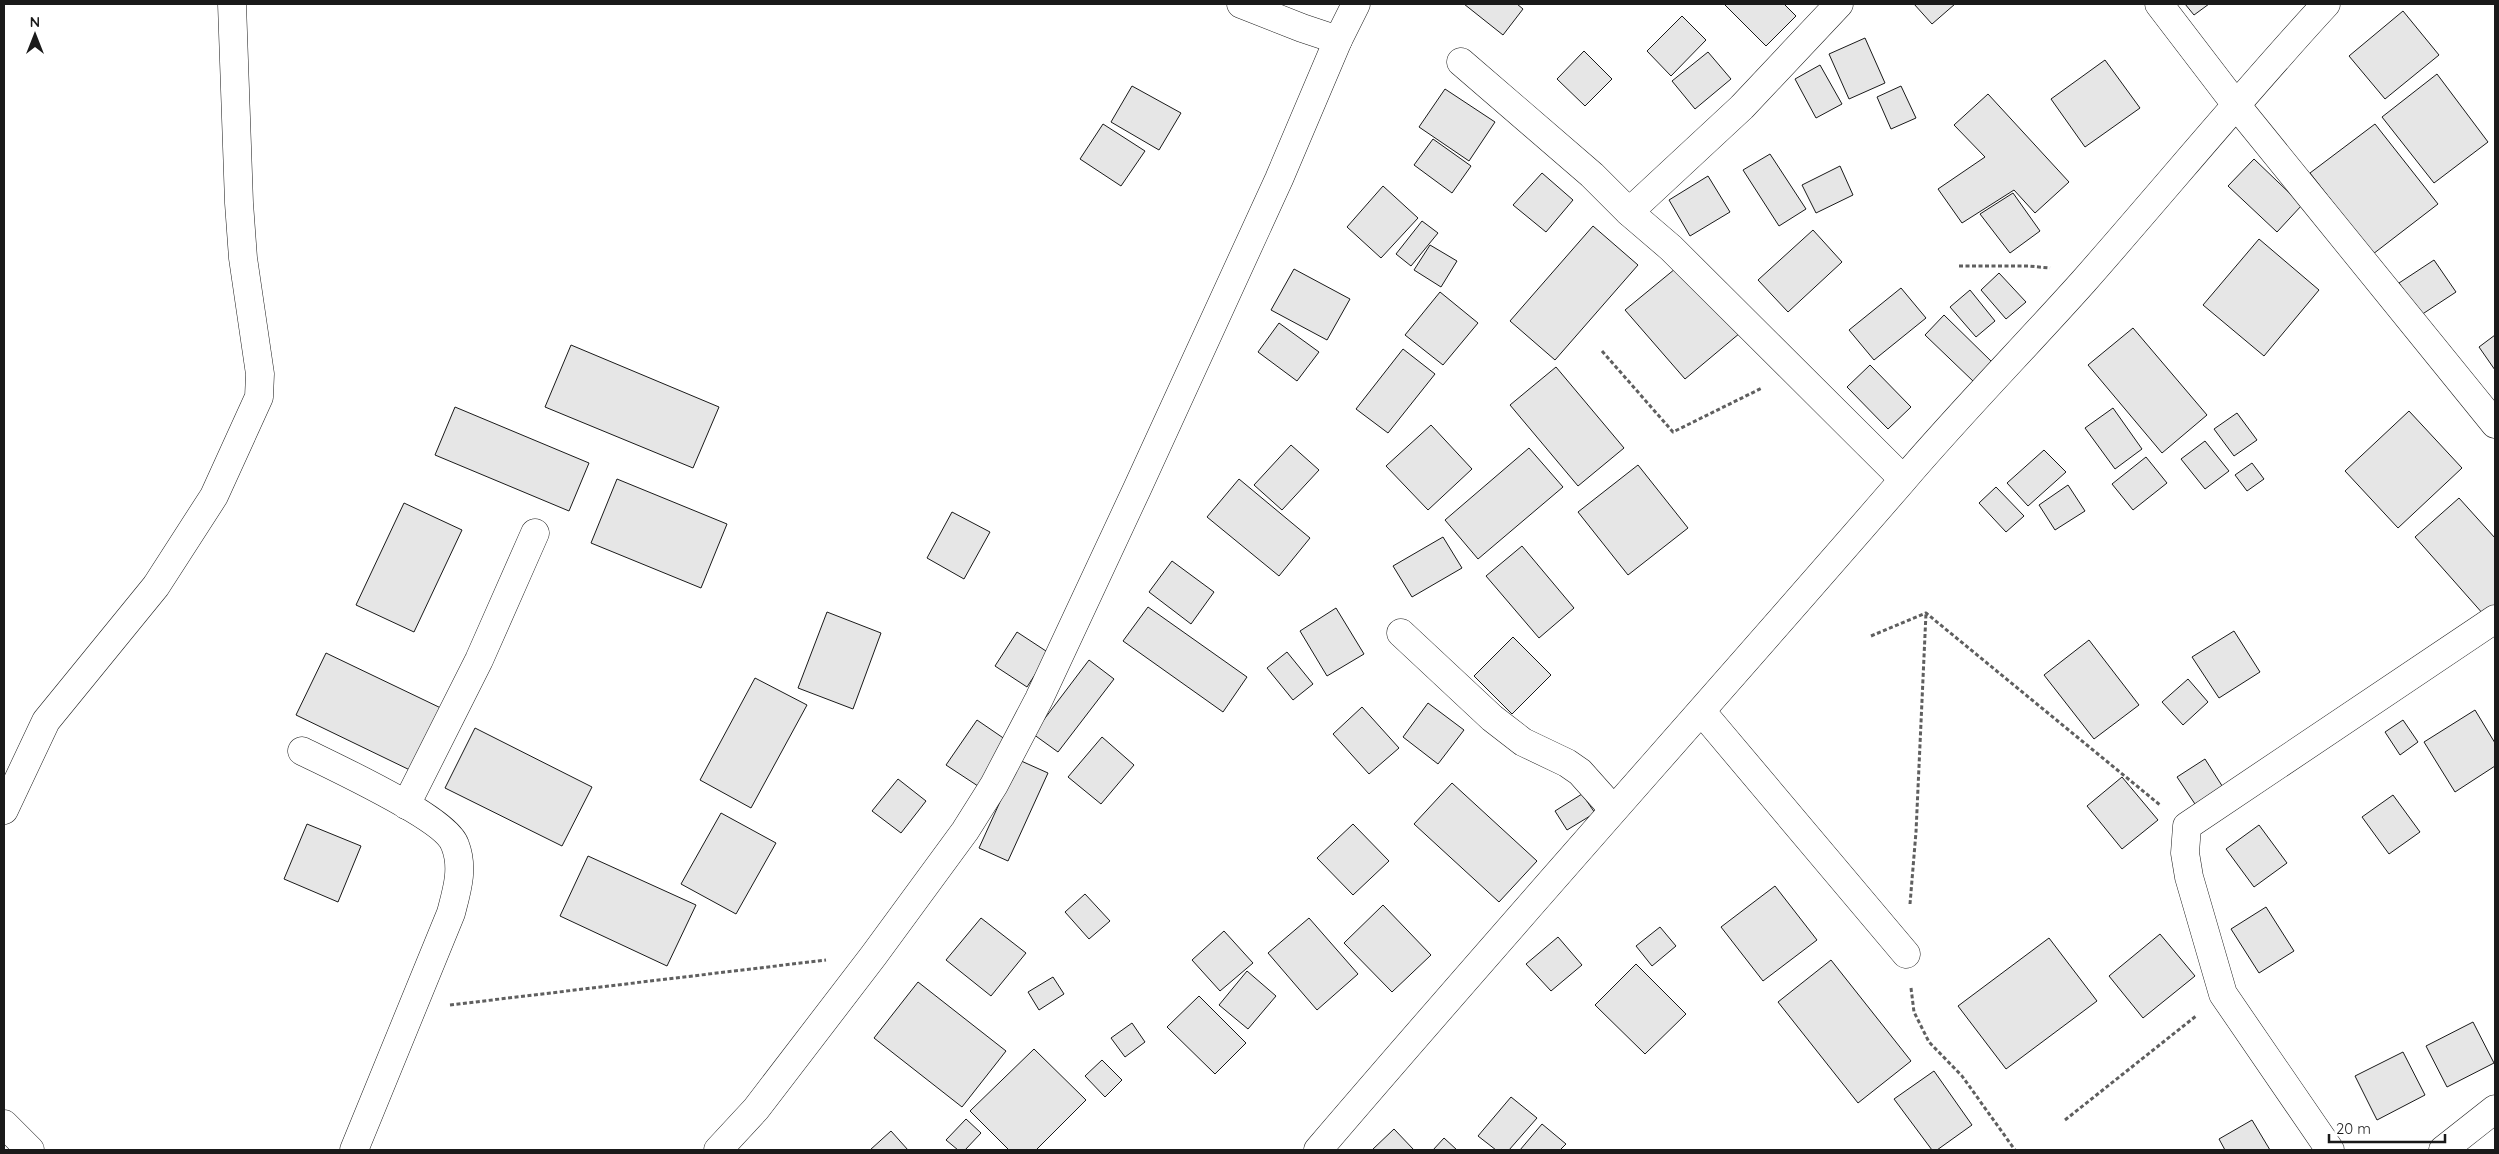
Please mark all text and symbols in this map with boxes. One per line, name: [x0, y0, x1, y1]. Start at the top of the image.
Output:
north arrow: [10, 10, 60, 60]
text: N: [30, 13, 40, 31]
scale bar: [2329, 1112, 2445, 1144]
text: 20 m: [2336, 1119, 2371, 1138]

